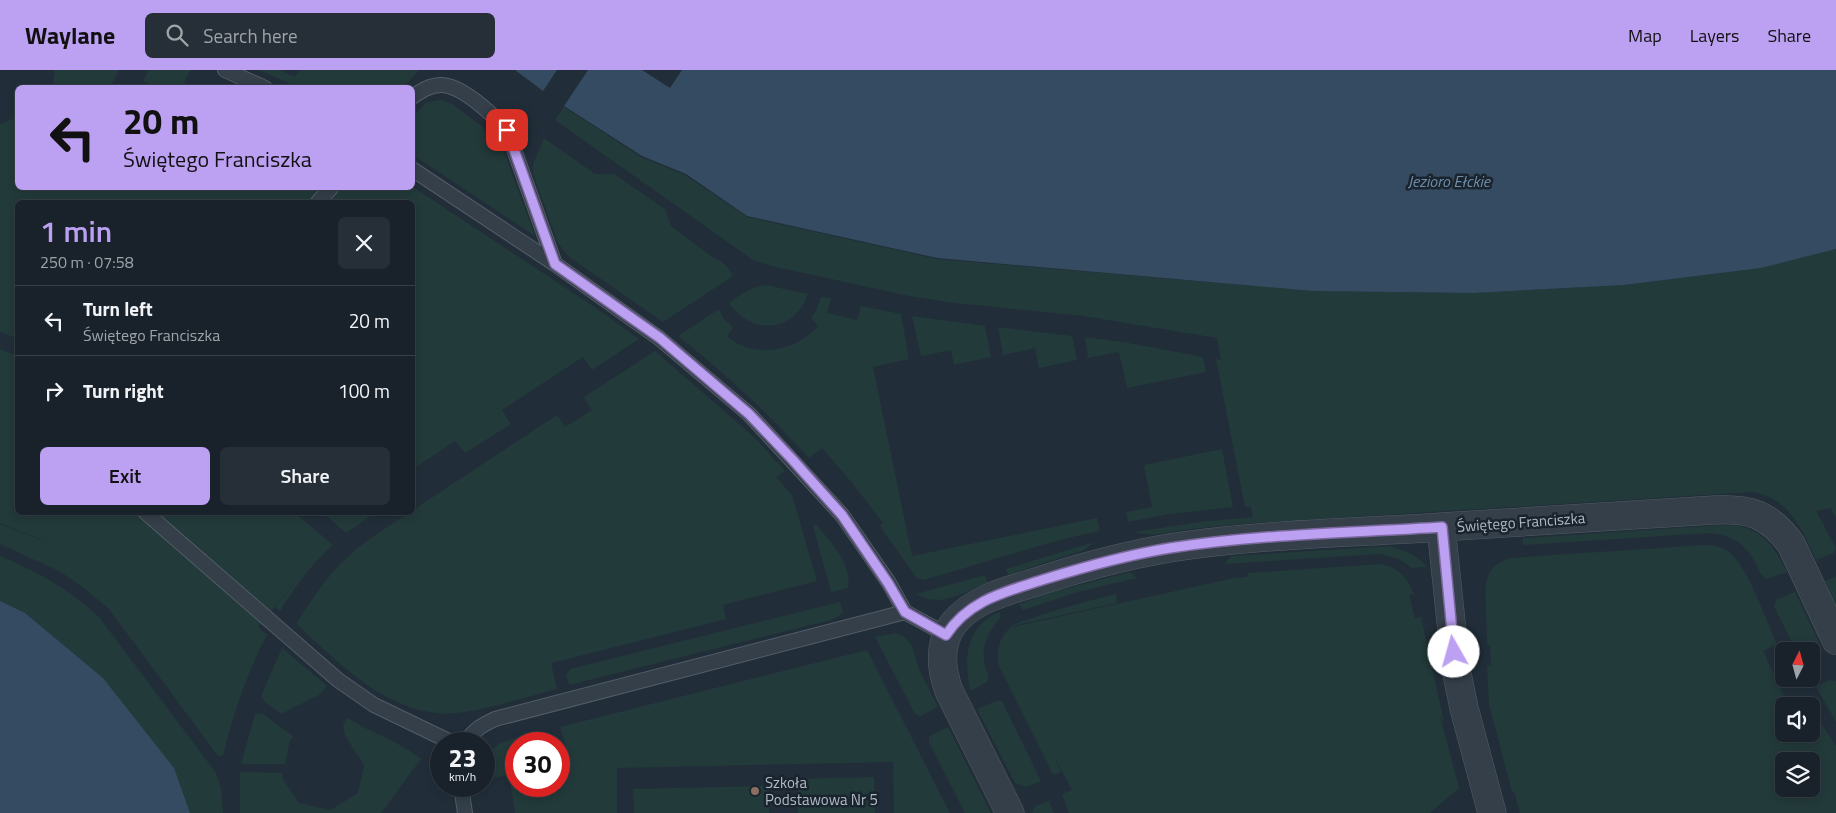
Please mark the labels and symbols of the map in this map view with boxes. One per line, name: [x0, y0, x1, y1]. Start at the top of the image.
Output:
pin: [486, 109, 528, 151]
water label: Jezioro Ełckie: [1408, 169, 1492, 193]
street label: Świętego Franciszka: [1456, 506, 1586, 538]
position arrow: [1427, 625, 1479, 677]
north arrow: [1775, 642, 1820, 688]
speed limit sign: 30: [505, 732, 570, 797]
place label: Szkoła Podstawowa Nr 5: [765, 771, 878, 811]
marker: Szkoła Podstawowa Nr 5: [749, 785, 761, 797]

